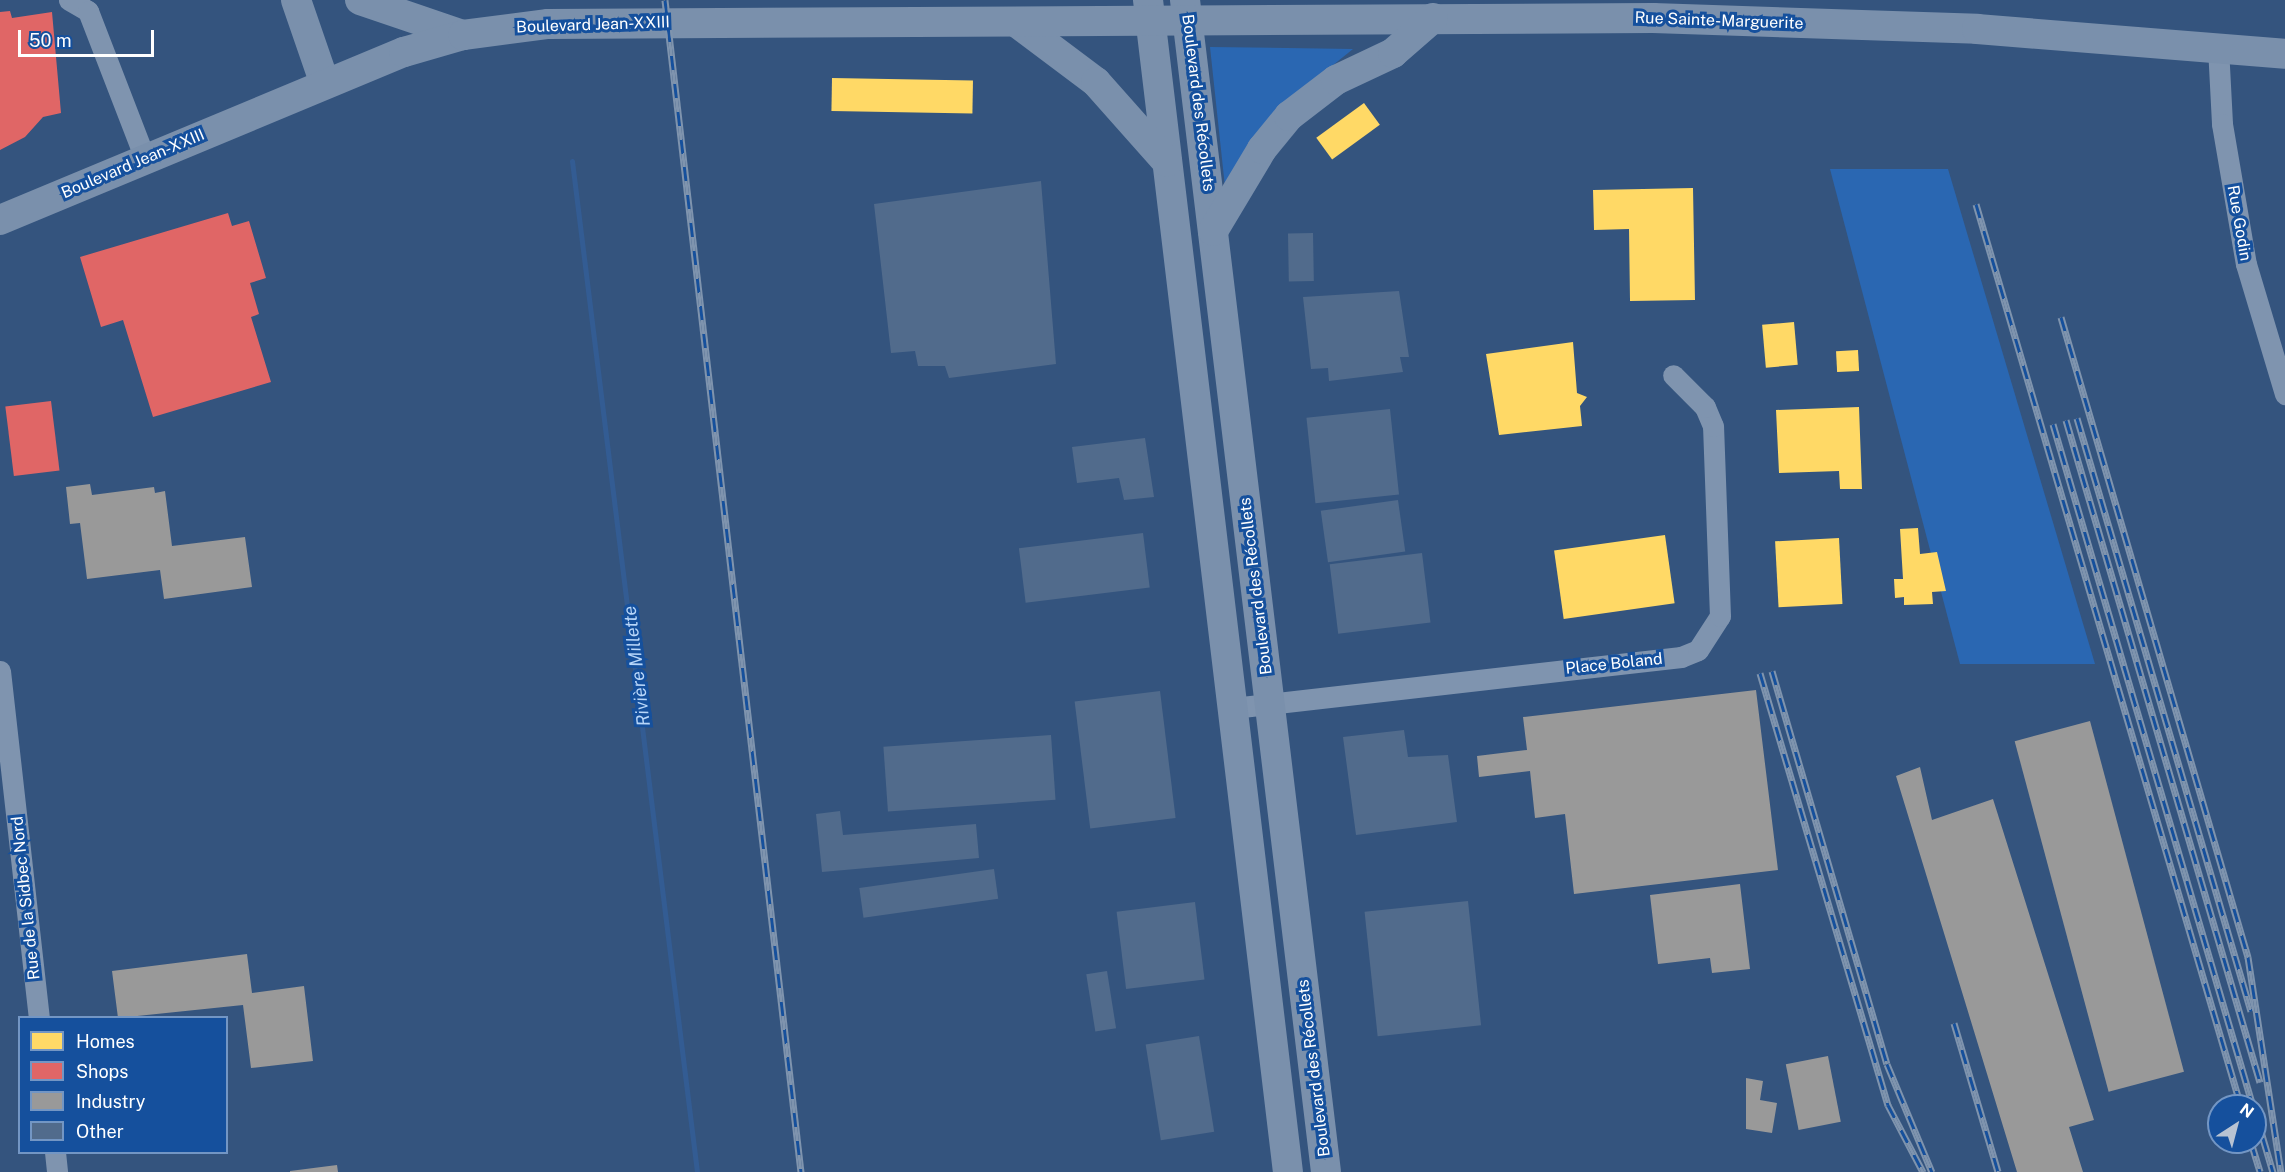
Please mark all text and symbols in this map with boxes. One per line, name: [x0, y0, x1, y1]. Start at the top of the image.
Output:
street label: Rue Sainte-Marguerite: [1634, 8, 1804, 34]
street label: Boulevard Jean-XXIII: [516, 13, 670, 37]
street label: Boulevard des Récollets: [1178, 13, 1218, 193]
scale bar: [21, 18, 158, 56]
text: 50 m: [29, 30, 72, 51]
street label: Boulevard Jean-XXIII: [59, 125, 207, 203]
street label: Rue Godin: [2223, 184, 2255, 262]
street label: Boulevard des Récollets: [1236, 496, 1276, 676]
water label: Rivière Millette: [619, 605, 655, 727]
street label: Place Boland: [1564, 649, 1664, 679]
street label: Rue de la Sidbec Nord: [8, 815, 44, 981]
street label: Boulevard des Récollets: [1294, 978, 1334, 1158]
legend: [18, 1016, 228, 1154]
text: Homes: [76, 1031, 135, 1052]
text: Shops: [76, 1061, 128, 1082]
text: Industry: [76, 1091, 145, 1112]
north arrow: [2207, 1094, 2267, 1154]
text: N: [2236, 1099, 2257, 1122]
text: Other: [76, 1121, 124, 1142]

